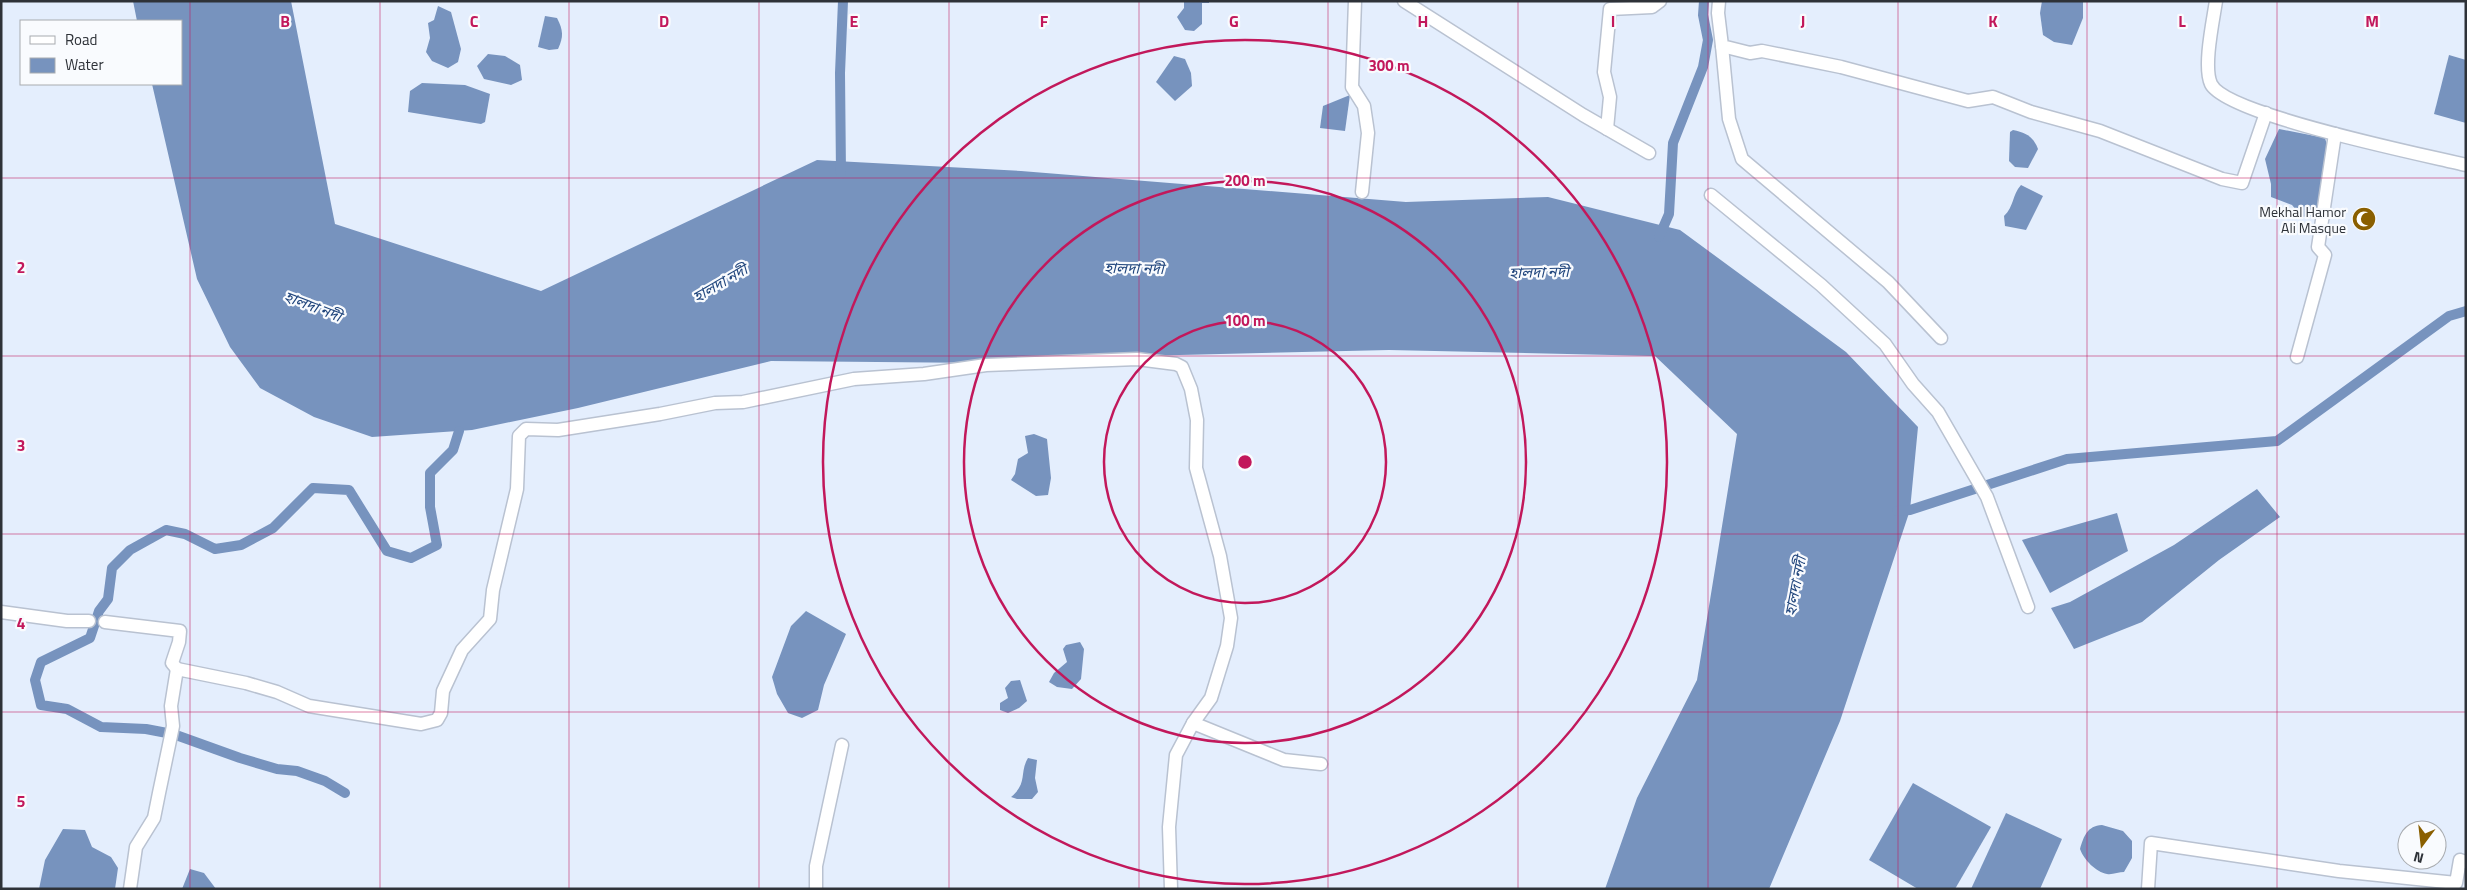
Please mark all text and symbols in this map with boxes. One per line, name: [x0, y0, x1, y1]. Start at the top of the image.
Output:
text: B: [280, 9, 290, 33]
text: C: [470, 9, 479, 33]
text: D: [659, 9, 669, 33]
text: E: [850, 9, 859, 33]
text: F: [1040, 9, 1049, 33]
text: G: [1229, 9, 1239, 33]
text: H: [1418, 9, 1428, 33]
text: I: [1611, 9, 1615, 33]
text: J: [1801, 9, 1805, 33]
text: K: [1988, 9, 1998, 33]
text: L: [2178, 9, 2186, 33]
text: M: [2365, 9, 2379, 33]
legend: [20, 20, 182, 85]
text: Road: [65, 28, 97, 51]
text: Water: [65, 53, 104, 76]
text: 300 m: [1368, 54, 1410, 77]
text: 200 m: [1224, 169, 1266, 192]
place label: Mekhal Hamor Ali Masque: [2259, 201, 2346, 238]
mosque icon: Mekhal Hamor Ali Masque: [2351, 206, 2377, 232]
text: 2: [17, 255, 25, 279]
water label: হালদা নদী: [1104, 256, 1167, 280]
water label: হালদা নদী: [688, 257, 754, 308]
water label: হালদা নদী: [1509, 260, 1572, 284]
water label: হালদা নদী: [281, 285, 348, 329]
text: 100 m: [1224, 309, 1266, 332]
text: 3: [17, 433, 25, 457]
centre of rings: [1236, 453, 1254, 471]
water label: হালদা নদী: [1778, 551, 1813, 618]
text: 4: [17, 611, 26, 635]
text: 5: [17, 789, 26, 813]
north arrow: [2397, 820, 2447, 870]
text: N: [2411, 847, 2426, 869]

